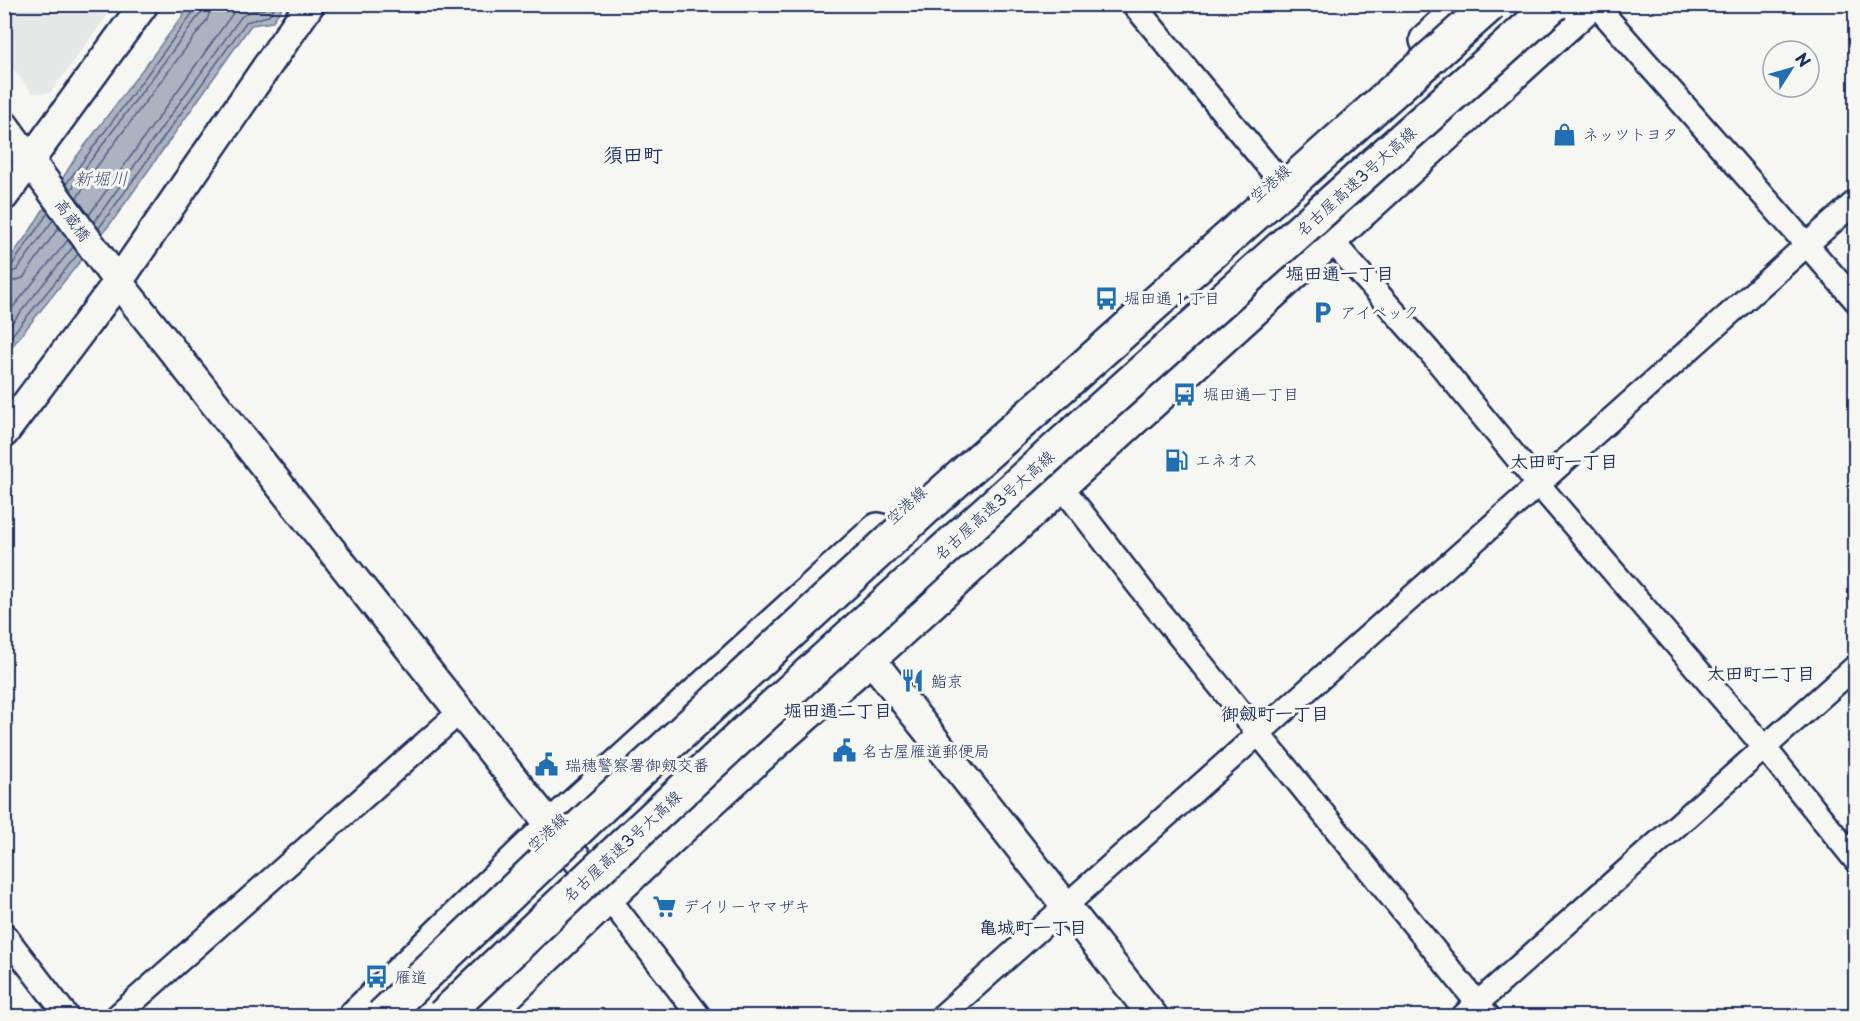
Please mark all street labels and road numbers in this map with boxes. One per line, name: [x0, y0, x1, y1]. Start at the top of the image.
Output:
street label: 名古屋高速3号大高線: [1290, 120, 1421, 241]
street label: 空港線: [1243, 157, 1295, 207]
street label: 高蔵橋: [50, 193, 98, 246]
street label: 名古屋高速3号大高線: [928, 444, 1059, 565]
street label: 空港線: [879, 479, 931, 529]
street label: 名古屋高速3号大高線: [557, 784, 686, 907]
street label: 空港線: [521, 806, 572, 856]

